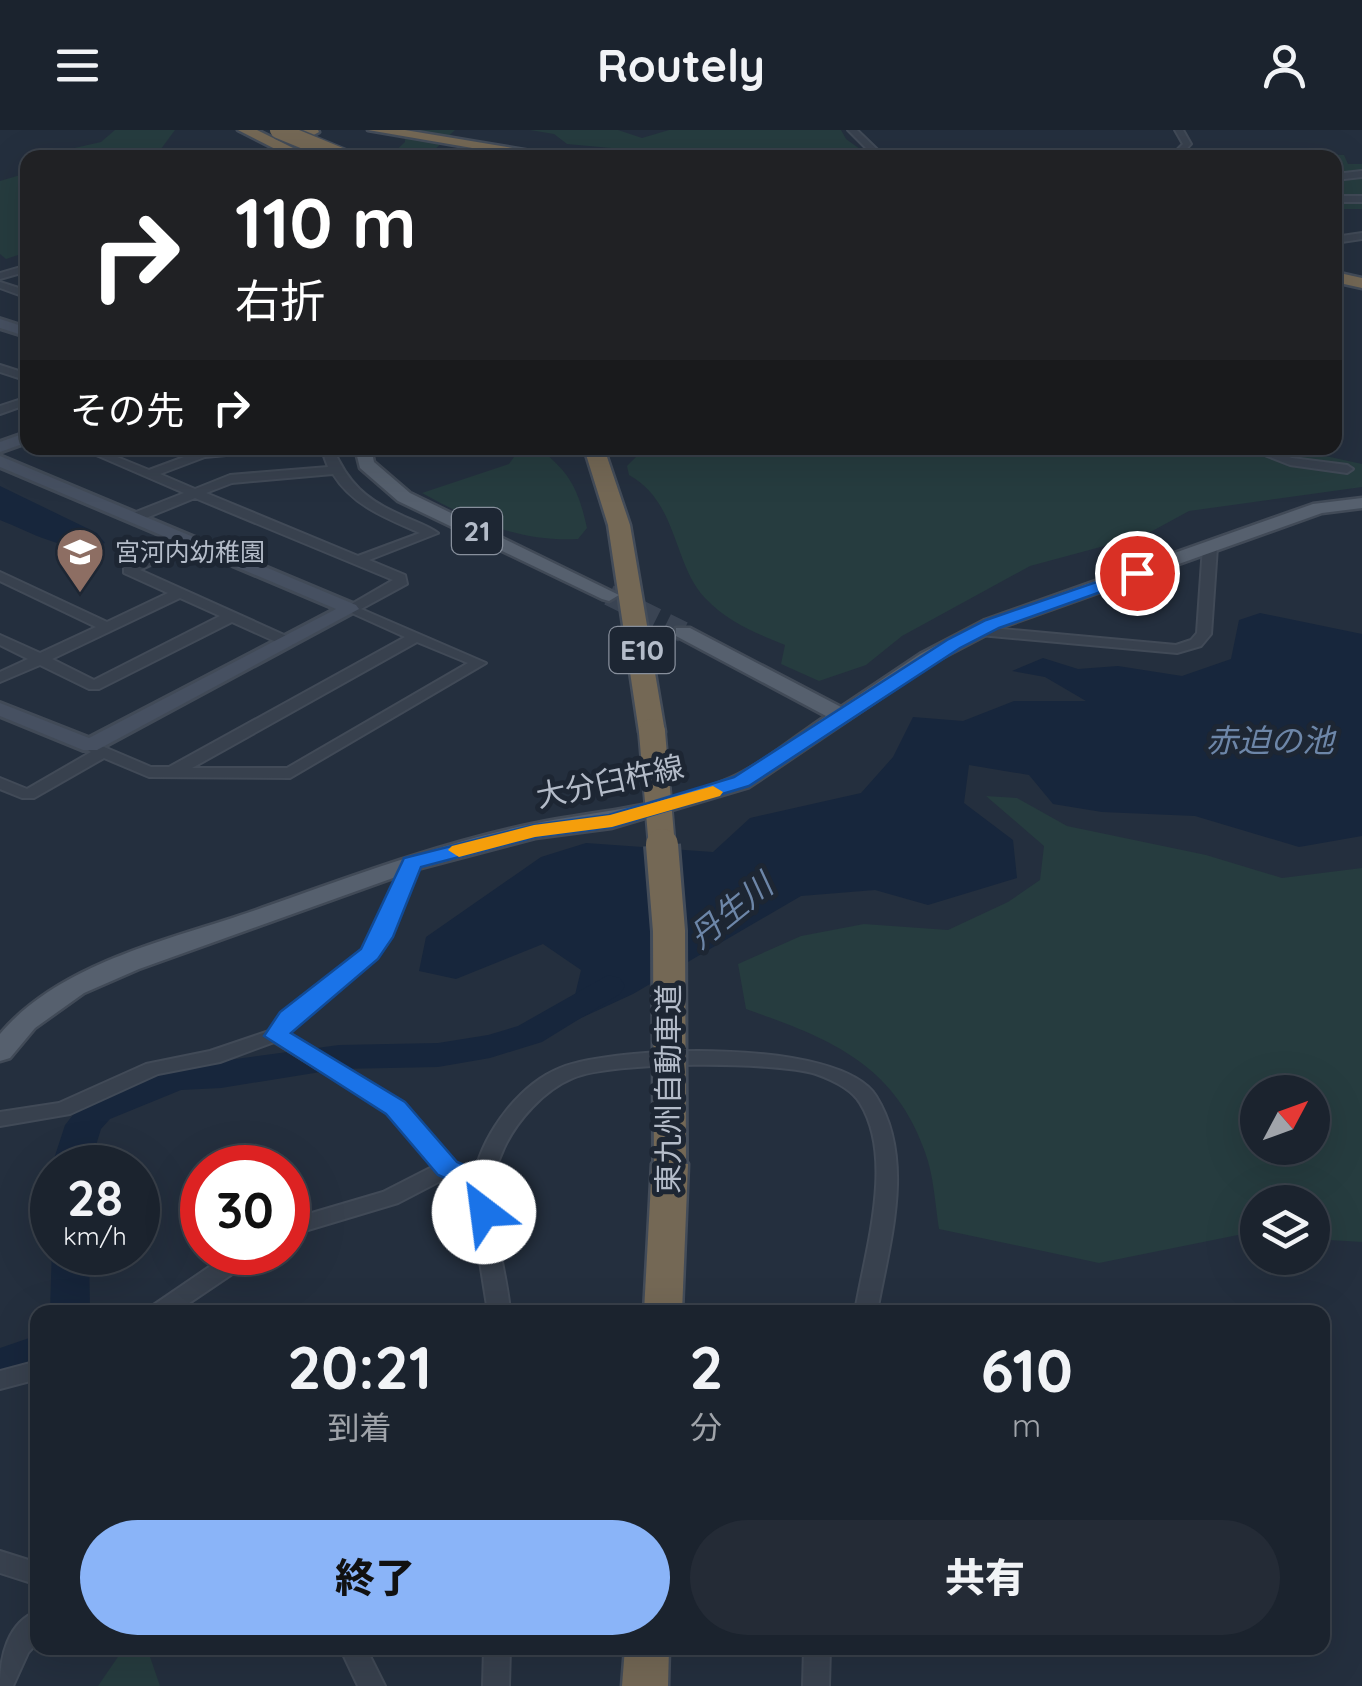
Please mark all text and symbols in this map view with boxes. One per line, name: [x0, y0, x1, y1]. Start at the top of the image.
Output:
text: Routely: [597, 37, 765, 93]
icon: menu: [50, 38, 105, 93]
icon: person: [1257, 38, 1312, 93]
text: 110 m: [235, 178, 417, 266]
icon: right: [70, 190, 200, 320]
text: 右折: [235, 272, 325, 328]
icon: right: [204, 380, 259, 435]
text: その先: [70, 386, 184, 434]
road number: 21: [452, 508, 502, 554]
school or university icon: 宮河内幼稚園: [54, 526, 106, 594]
pin: [1095, 531, 1180, 616]
place label: 宮河内幼稚園: [115, 536, 265, 567]
icon: arrive: [1110, 546, 1165, 601]
road number: E10: [610, 627, 674, 673]
water label: 赤迫の池: [1206, 720, 1337, 760]
street label: 大分臼杵線: [532, 747, 687, 815]
water label: 丹生川: [680, 863, 783, 956]
street label: 東九州自動車道: [649, 984, 687, 1194]
north arrow: [1240, 1075, 1330, 1165]
map controls: [1240, 1075, 1330, 1275]
speed limit sign: 30: [180, 1145, 310, 1275]
position arrow: [432, 1160, 536, 1264]
text: 28: [67, 1166, 123, 1229]
button: layers: [1240, 1185, 1330, 1275]
text: km/h: [63, 1220, 127, 1251]
text: 20:21: [287, 1329, 432, 1404]
text: 2: [689, 1329, 723, 1404]
text: 610: [981, 1332, 1073, 1407]
text: m: [1012, 1405, 1041, 1445]
text: 到着: [328, 1407, 392, 1447]
text: 分: [690, 1407, 722, 1447]
button: 終了: [80, 1520, 670, 1635]
button: 共有: [690, 1520, 1280, 1635]

